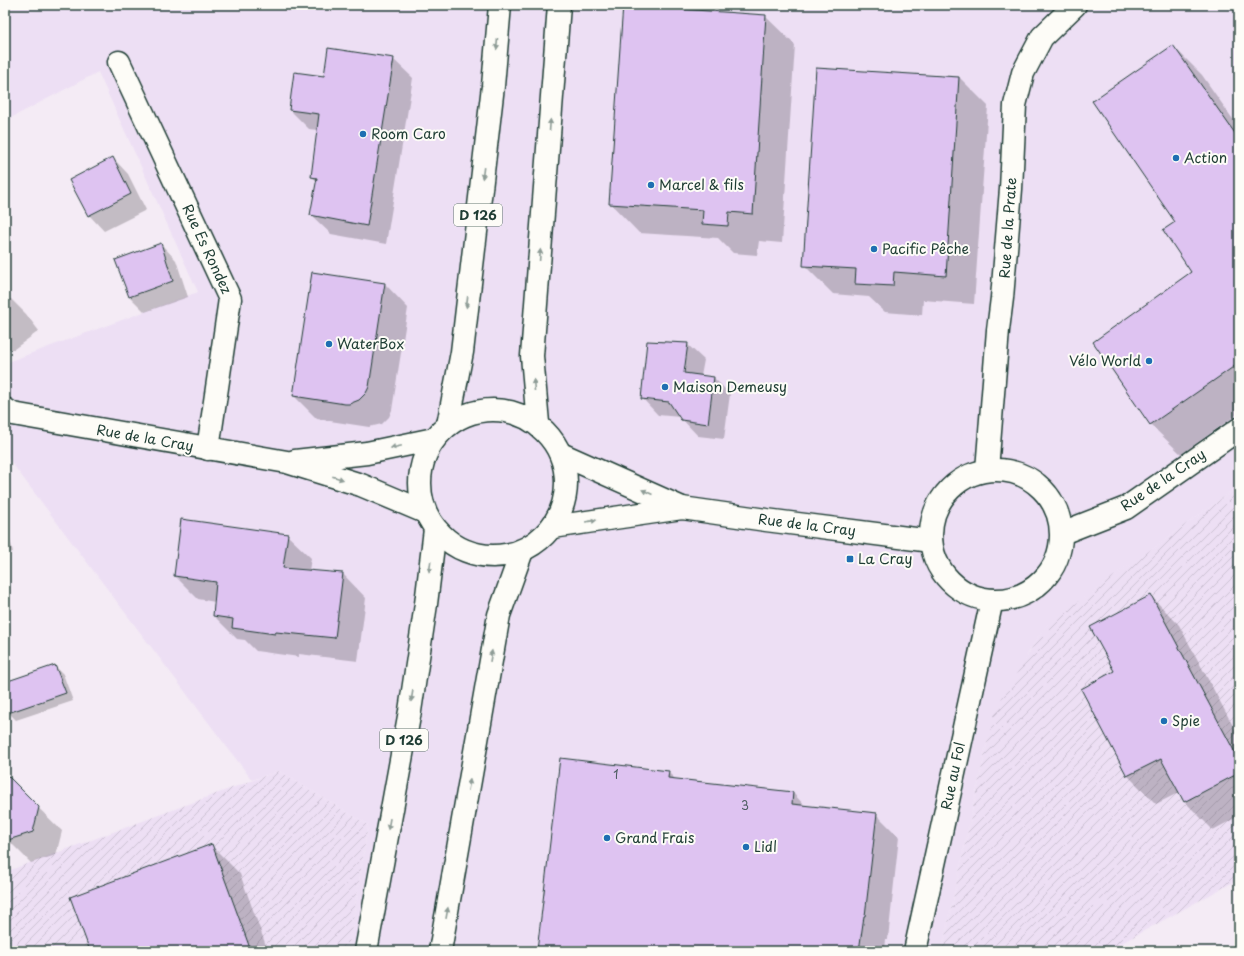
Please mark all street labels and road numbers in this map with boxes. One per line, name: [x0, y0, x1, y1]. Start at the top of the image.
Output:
street label: Rue de la Prate: [993, 177, 1022, 279]
street label: Rue Es Rondez: [177, 200, 238, 297]
road number: D 126: [454, 204, 502, 226]
street label: Rue de la Cray: [95, 419, 195, 456]
street label: Rue de la Cray: [1116, 443, 1209, 516]
street label: Rue de la Cray: [757, 508, 857, 541]
road number: D 126: [380, 729, 428, 751]
street label: Rue au Fol: [935, 740, 970, 812]

